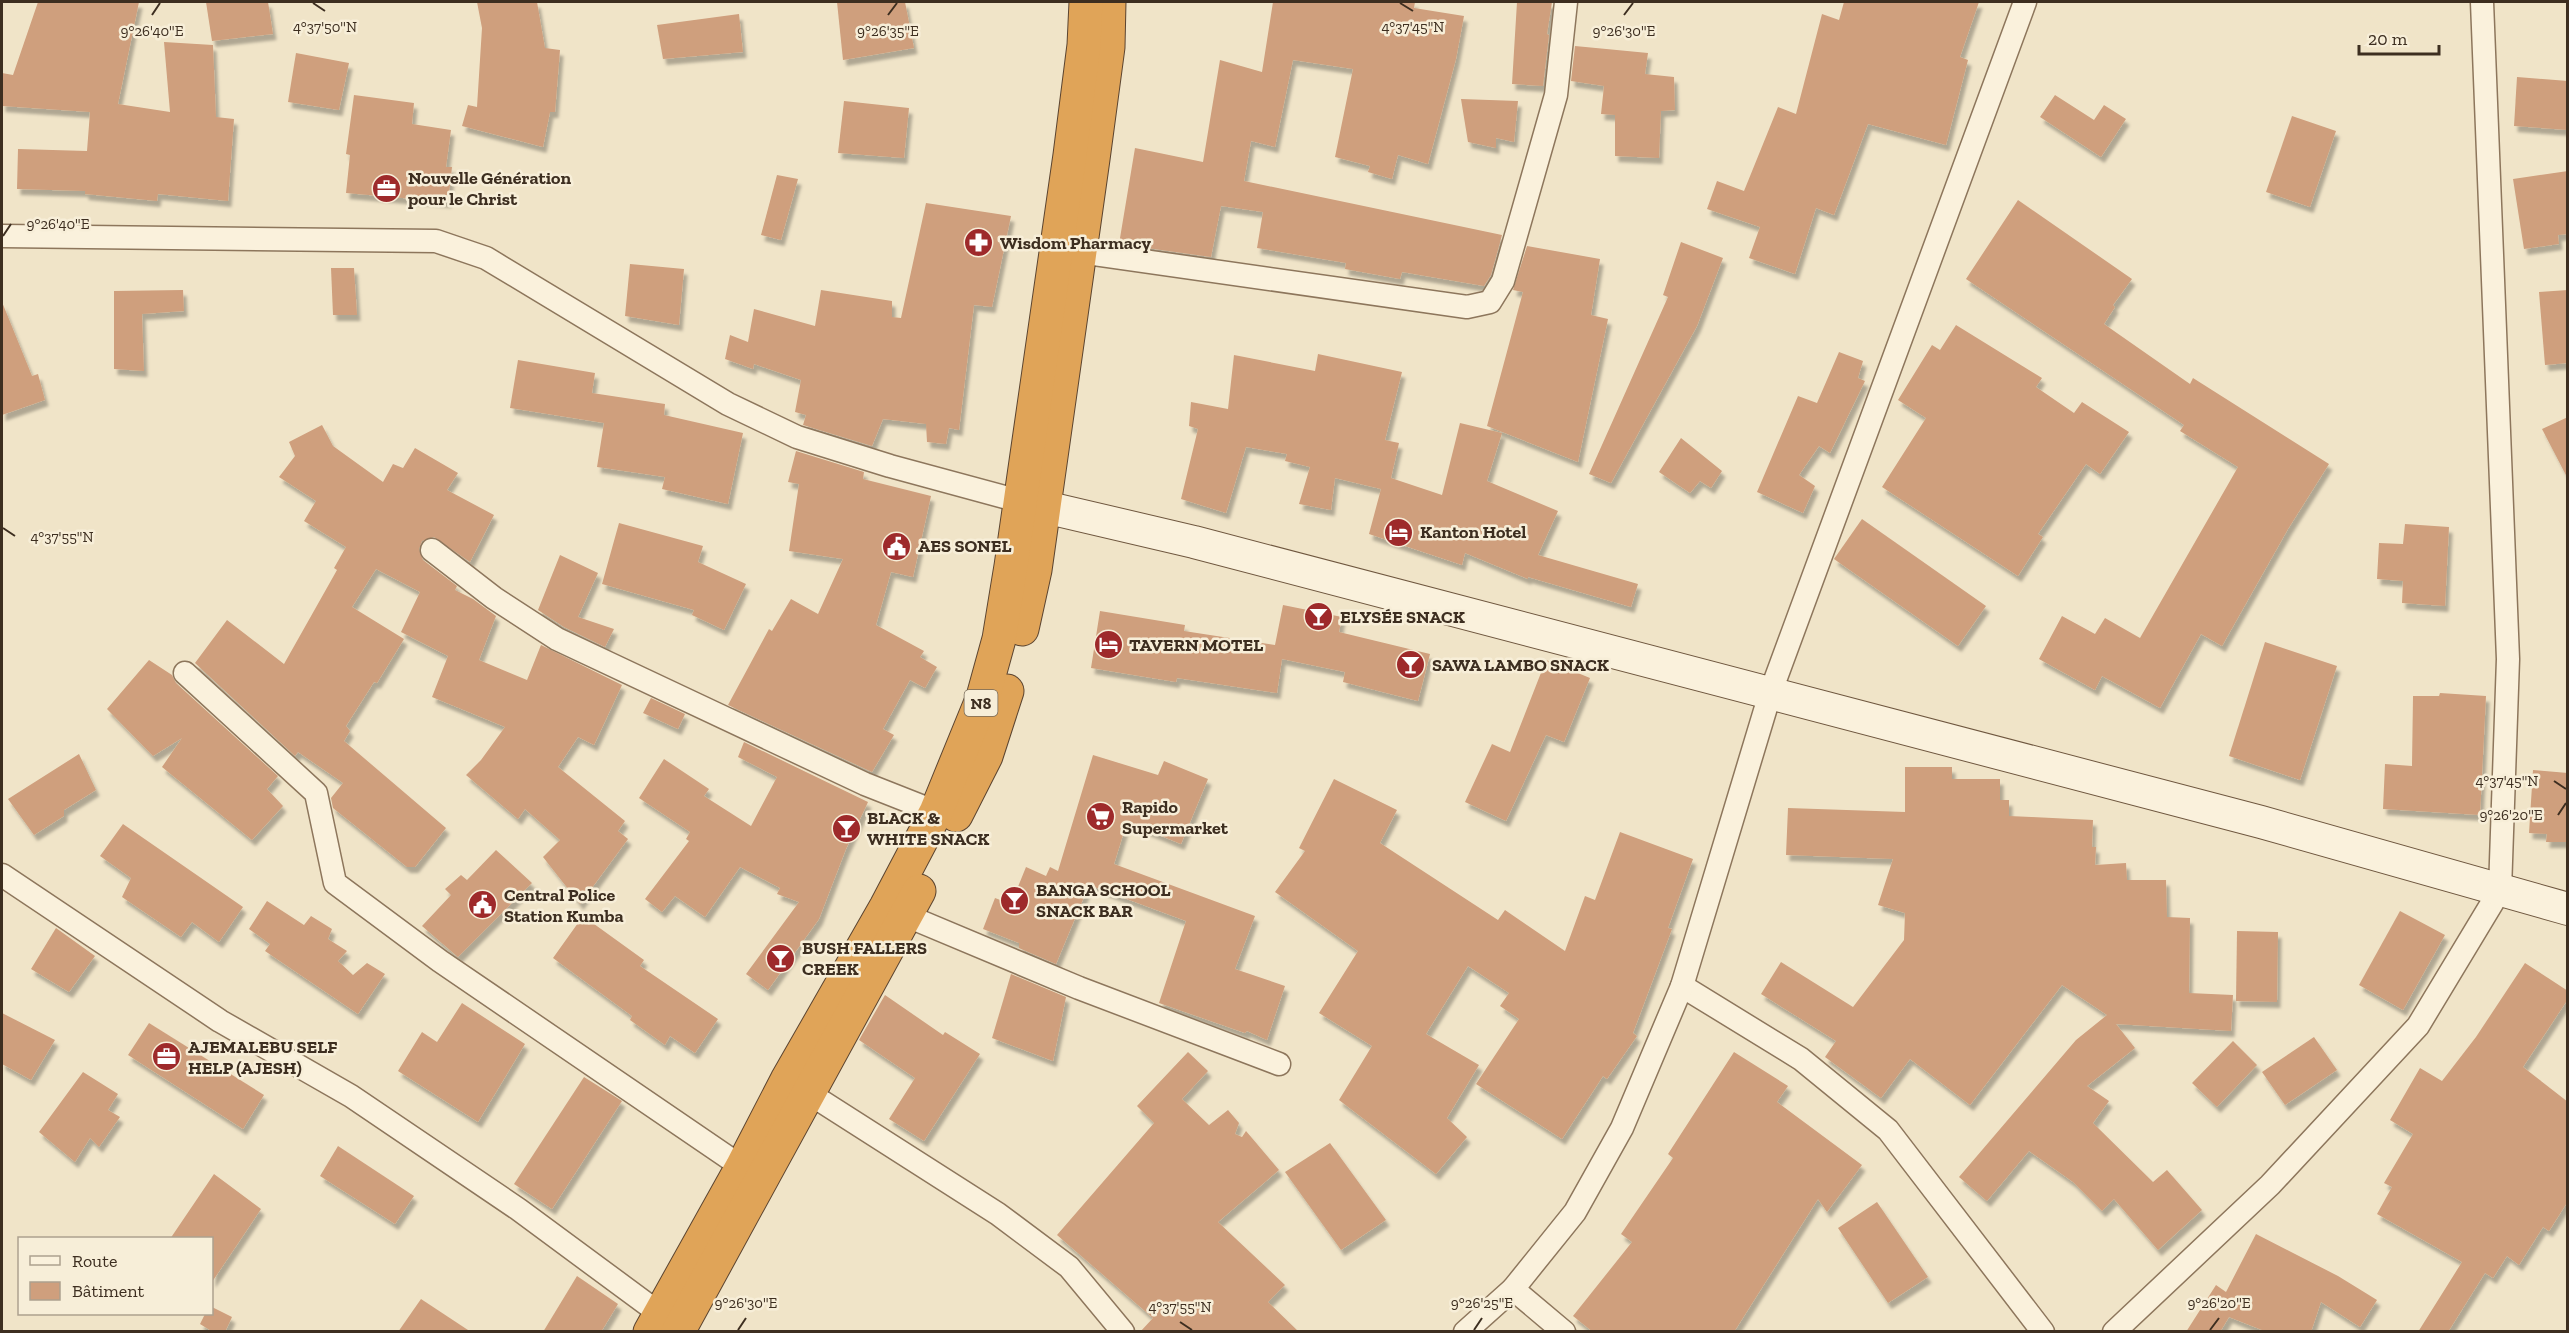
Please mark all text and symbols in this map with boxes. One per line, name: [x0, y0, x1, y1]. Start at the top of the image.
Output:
text: 4°37'50"N: [293, 18, 357, 36]
text: 4°37'45"N: [1382, 18, 1444, 36]
scale bar: [2359, 18, 2438, 56]
text: 9°26'40"E: [120, 22, 184, 40]
text: 9°26'35"E: [857, 22, 919, 40]
text: 9°26'30"E: [1593, 22, 1656, 40]
text: 20 m: [2368, 28, 2408, 50]
place label: Nouvelle Génération pour le Christ: [408, 167, 571, 210]
office icon: Nouvelle Génération pour le Christ: [371, 172, 403, 204]
text: 9°26'40"E: [26, 215, 90, 233]
pharmacy icon: Wisdom Pharmacy: [963, 227, 995, 259]
place label: Wisdom Pharmacy: [1000, 232, 1151, 254]
hotel icon: Kanton Hotel: [1383, 516, 1415, 548]
place label: Kanton Hotel: [1420, 521, 1526, 543]
text: 4°37'55"N: [31, 528, 93, 546]
public building icon: AES SONEL: [881, 530, 913, 562]
place label: AES SONEL: [918, 535, 1011, 557]
bar icon: ELYSÉE SNACK: [1303, 601, 1335, 633]
place label: ELYSÉE SNACK: [1340, 606, 1465, 628]
hotel icon: TAVERN MOTEL: [1092, 629, 1124, 661]
place label: TAVERN MOTEL: [1129, 634, 1263, 656]
bar icon: SAWA LAMBO SNACK: [1395, 649, 1427, 681]
place label: SAWA LAMBO SNACK: [1432, 654, 1609, 676]
road number: N8: [964, 690, 998, 716]
text: 4°37'45"N: [2476, 772, 2538, 790]
place label: Rapido Supermarket: [1122, 796, 1229, 839]
supermarket icon: Rapido Supermarket: [1085, 801, 1117, 833]
text: 9°26'20"E: [2479, 806, 2543, 824]
place label: BLACK & WHITE SNACK: [867, 807, 989, 850]
bar icon: BLACK & WHITE SNACK: [830, 812, 862, 844]
place label: BANGA SCHOOL SNACK BAR: [1036, 879, 1170, 922]
place label: Central Police Station Kumba: [504, 884, 624, 927]
bar icon: BANGA SCHOOL SNACK BAR: [999, 884, 1031, 916]
public building icon: Central Police Station Kumba: [467, 889, 499, 921]
place label: BUSH FALLERS CREEK: [802, 937, 927, 980]
bar icon: BUSH FALLERS CREEK: [765, 942, 797, 974]
place label: AJEMALEBU SELF HELP (AJESH): [188, 1036, 338, 1079]
office icon: AJEMALEBU SELF HELP (AJESH): [151, 1041, 183, 1073]
legend: [18, 1237, 213, 1315]
text: Route: [72, 1250, 117, 1272]
text: Bâtiment: [72, 1280, 145, 1302]
text: 9°26'30"E: [715, 1294, 778, 1312]
text: 9°26'25"E: [1451, 1294, 1513, 1312]
text: 9°26'20"E: [2187, 1294, 2251, 1312]
text: 4°37'55"N: [1149, 1298, 1211, 1316]

